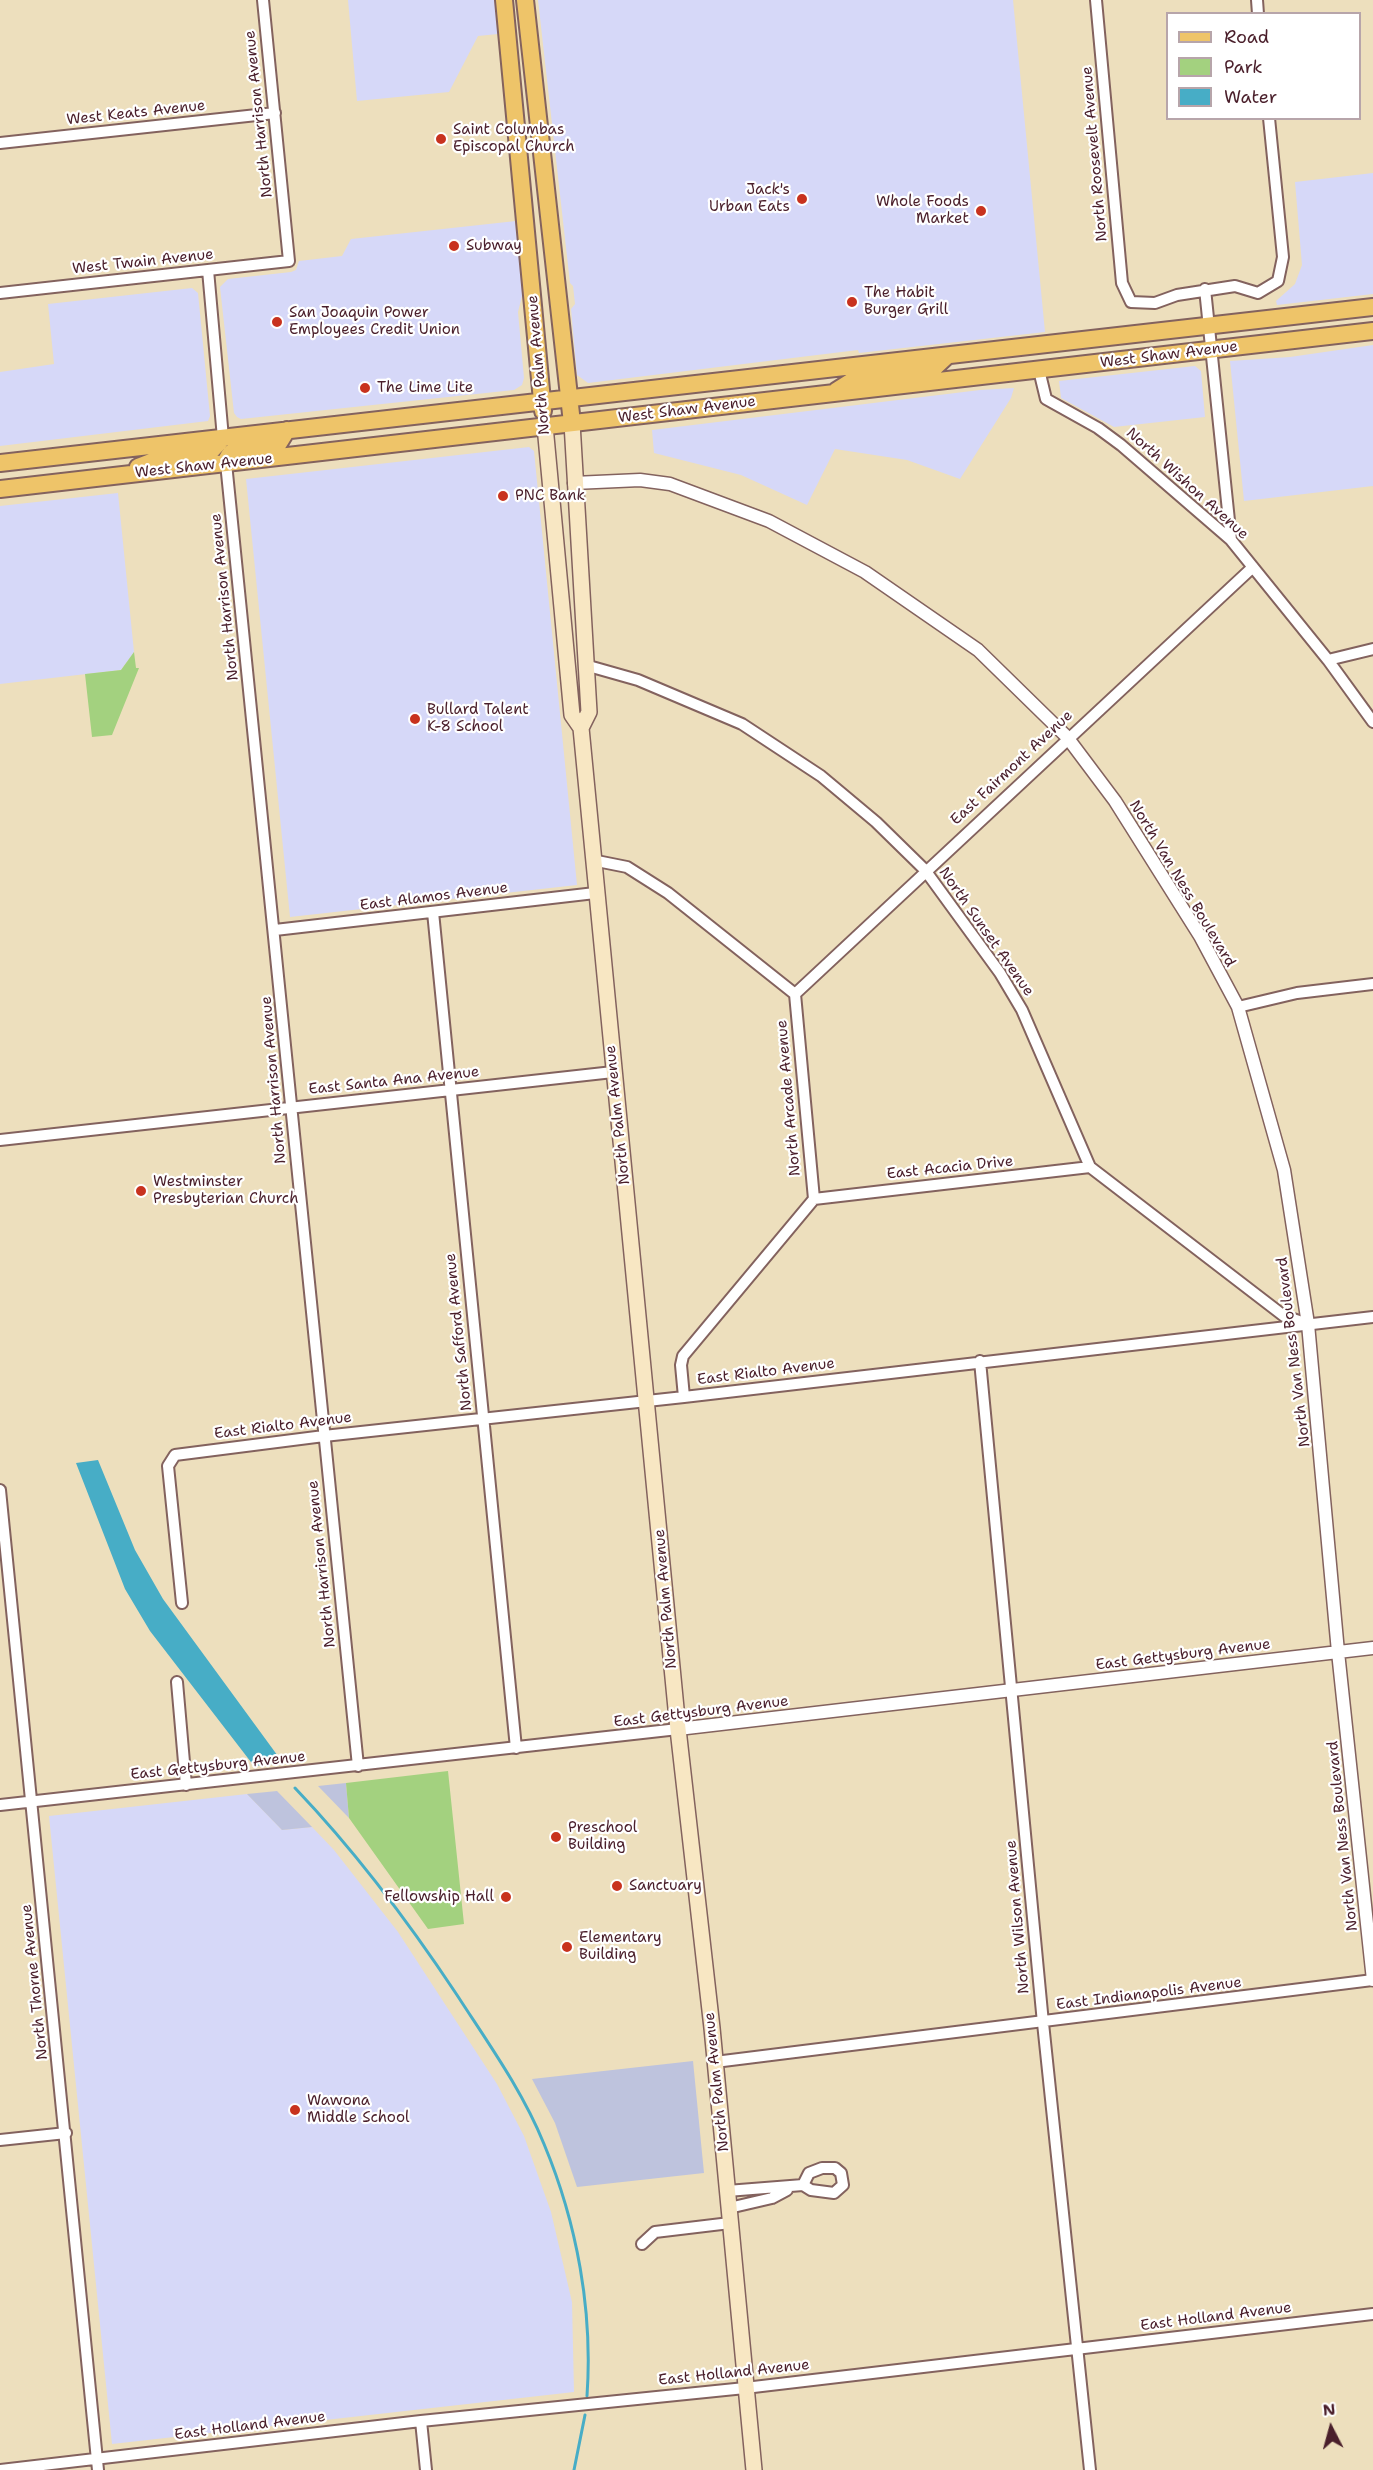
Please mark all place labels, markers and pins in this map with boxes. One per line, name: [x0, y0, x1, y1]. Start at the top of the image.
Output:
place label: Saint Columbas Episcopal Church: [453, 121, 575, 156]
marker: Saint Columbas Episcopal Church: [434, 132, 448, 146]
place label: Jack's Urban Eats: [709, 181, 790, 216]
marker: Jack's Urban Eats: [795, 192, 809, 206]
place label: Whole Foods Market: [876, 193, 969, 228]
marker: Whole Foods Market: [974, 204, 988, 218]
place label: Subway: [466, 237, 522, 255]
marker: Subway: [447, 239, 461, 253]
place label: The Habit Burger Grill: [864, 284, 948, 319]
marker: The Habit Burger Grill: [845, 295, 859, 309]
place label: San Joaquin Power Employees Credit Union: [289, 304, 460, 339]
marker: San Joaquin Power Employees Credit Union: [270, 315, 284, 329]
place label: The Lime Lite: [377, 379, 473, 397]
marker: The Lime Lite: [358, 381, 372, 395]
place label: PNC Bank: [515, 487, 585, 505]
marker: PNC Bank: [496, 489, 510, 503]
place label: Bullard Talent K-8 School: [427, 701, 529, 736]
marker: Bullard Talent K-8 School: [408, 712, 422, 726]
place label: Westminster Presbyterian Church: [153, 1173, 299, 1208]
marker: Westminster Presbyterian Church: [134, 1184, 148, 1198]
place label: Preschool Building: [568, 1819, 637, 1854]
marker: Preschool Building: [549, 1830, 563, 1844]
place label: Sanctuary: [629, 1877, 702, 1895]
marker: Sanctuary: [610, 1879, 624, 1893]
place label: Fellowship Hall: [384, 1888, 494, 1906]
marker: Fellowship Hall: [499, 1890, 513, 1904]
place label: Elementary Building: [579, 1929, 662, 1964]
marker: Elementary Building: [560, 1940, 574, 1954]
place label: Wawona Middle School: [307, 2092, 409, 2127]
marker: Wawona Middle School: [288, 2103, 302, 2117]

